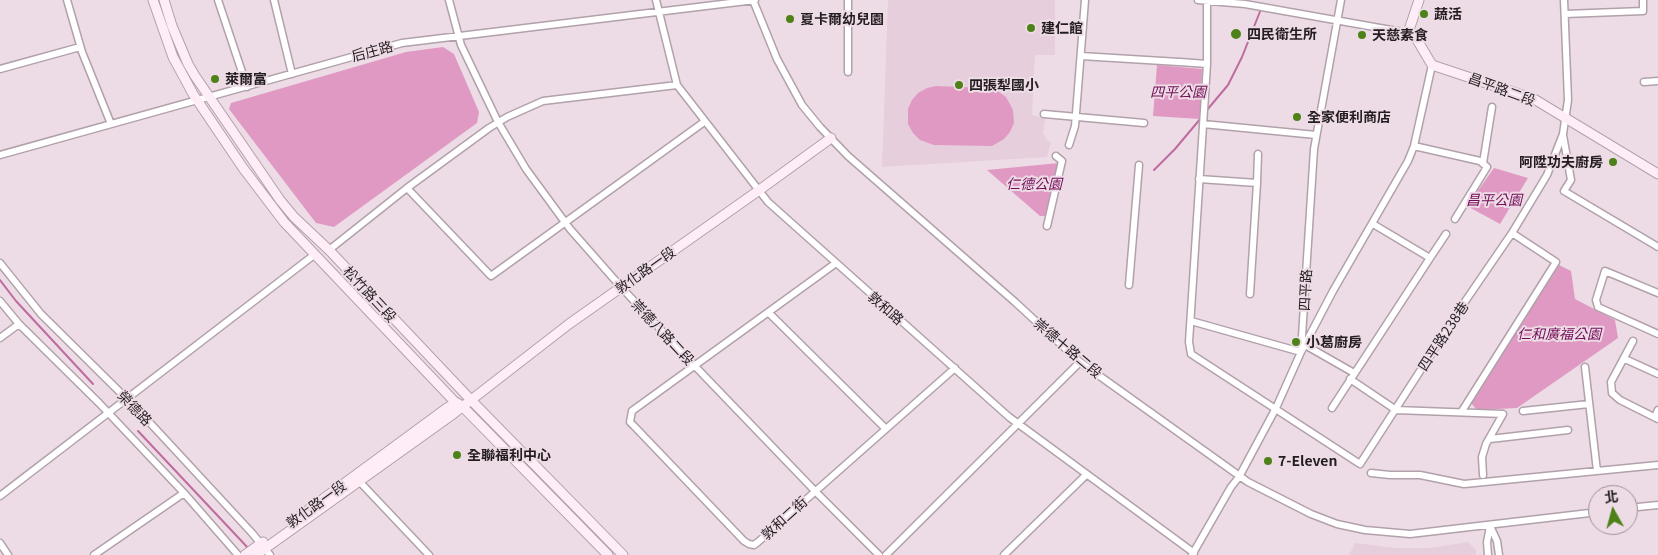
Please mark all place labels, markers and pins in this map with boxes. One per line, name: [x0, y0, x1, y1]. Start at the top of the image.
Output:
place label: 蔬活: [1434, 6, 1462, 22]
marker: 蔬活: [1418, 8, 1430, 20]
place label: 夏卡爾幼兒園: [800, 11, 884, 27]
marker: 夏卡爾幼兒園: [784, 13, 796, 25]
place label: 建仁館: [1041, 20, 1083, 36]
marker: 建仁館: [1025, 22, 1037, 34]
place label: 四民衛生所: [1247, 26, 1317, 42]
marker: 四民衛生所: [1229, 27, 1243, 41]
place label: 天慈素食: [1372, 27, 1428, 43]
marker: 天慈素食: [1356, 29, 1368, 41]
place label: 萊爾富: [225, 71, 267, 87]
marker: 萊爾富: [209, 73, 221, 85]
place label: 四張犁國小: [969, 77, 1039, 93]
marker: 四張犁國小: [953, 79, 965, 91]
place label: 全家便利商店: [1307, 109, 1391, 125]
marker: 全家便利商店: [1291, 111, 1303, 123]
place label: 阿陞功夫廚房: [1519, 154, 1603, 170]
marker: 阿陞功夫廚房: [1607, 156, 1619, 168]
place label: 小葛廚房: [1306, 334, 1362, 350]
marker: 小葛廚房: [1290, 336, 1302, 348]
place label: 全聯福利中心: [467, 447, 551, 463]
marker: 全聯福利中心: [451, 449, 463, 461]
place label: 7-Eleven: [1278, 453, 1337, 469]
marker: 7-Eleven: [1262, 455, 1274, 467]

